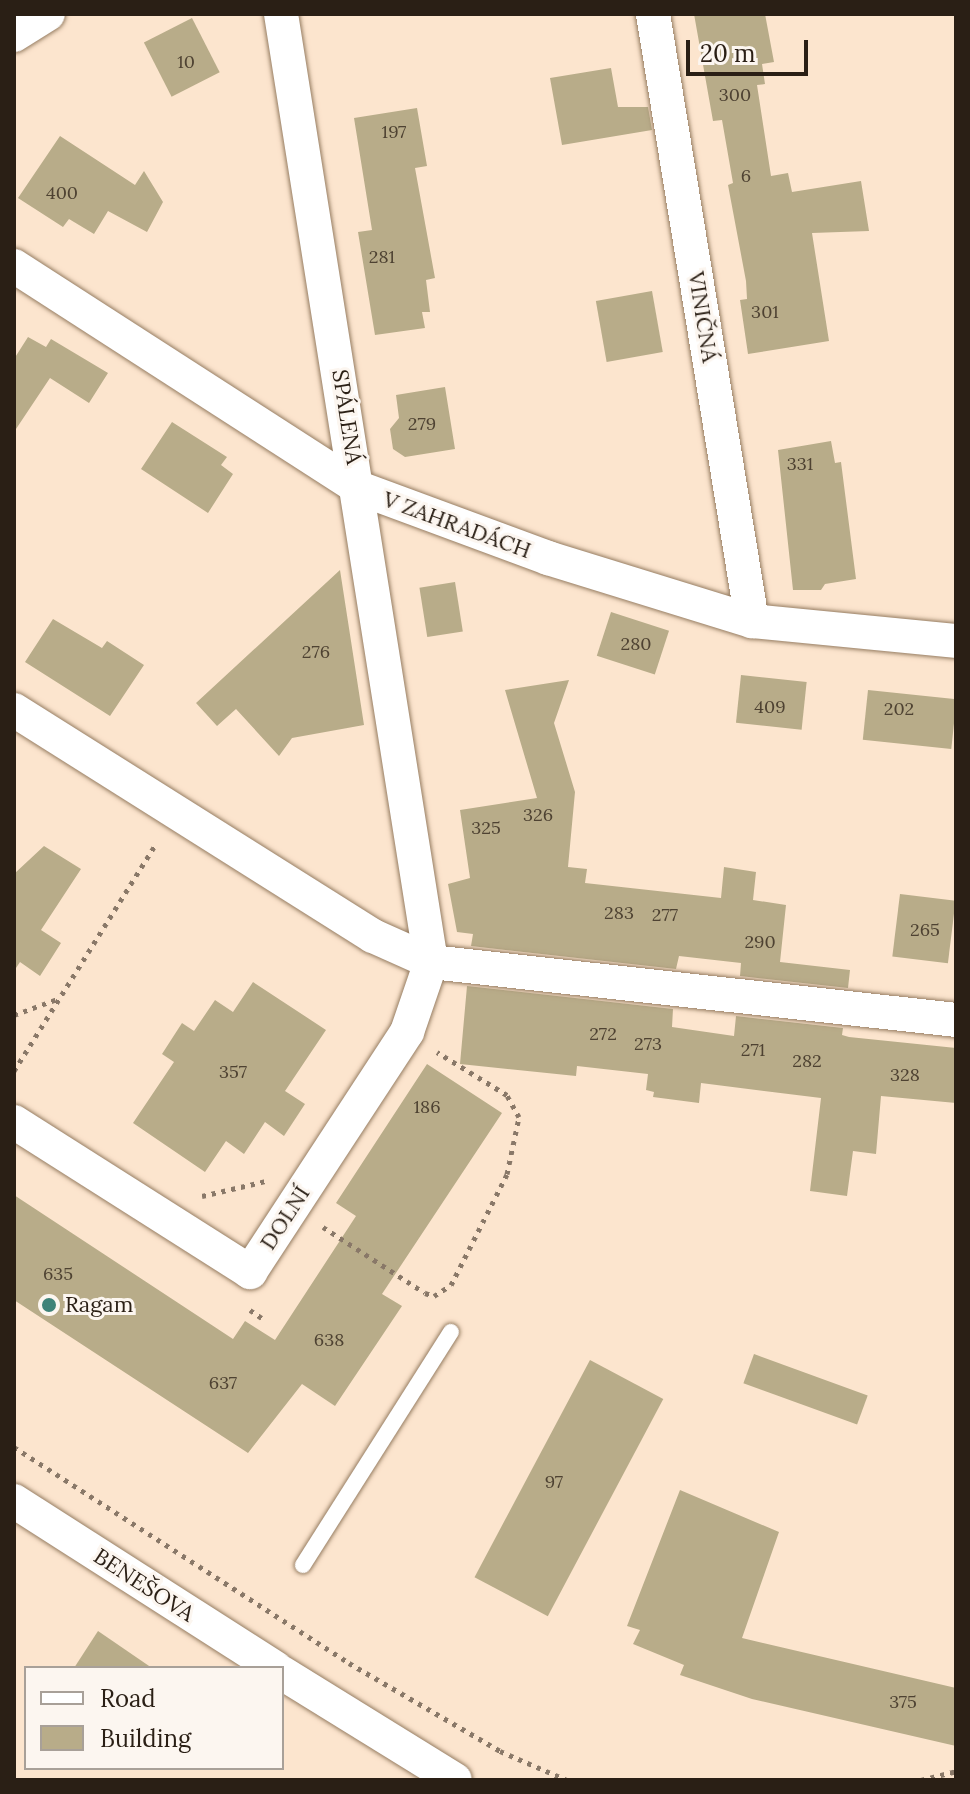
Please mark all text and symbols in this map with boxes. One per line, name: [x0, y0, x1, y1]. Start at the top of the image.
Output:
scale bar: [690, 24, 812, 74]
text: 20 m: [700, 38, 756, 69]
house number: 10: [177, 51, 195, 73]
house number: 300: [719, 84, 751, 106]
house number: 197: [382, 121, 406, 143]
house number: 6: [741, 165, 751, 187]
house number: 400: [46, 182, 78, 204]
house number: 281: [369, 246, 395, 268]
street label: VINIČNÁ: [683, 270, 723, 364]
house number: 301: [751, 301, 779, 323]
street label: SPÁLENÁ: [326, 368, 368, 466]
house number: 279: [408, 413, 436, 435]
house number: 331: [787, 453, 813, 475]
street label: V ZAHRADÁCH: [379, 486, 535, 564]
house number: 280: [621, 633, 651, 655]
house number: 276: [302, 641, 330, 663]
house number: 409: [754, 696, 786, 718]
house number: 202: [884, 698, 914, 720]
house number: 326: [523, 804, 553, 826]
house number: 325: [471, 817, 501, 839]
house number: 283: [604, 902, 634, 924]
house number: 277: [652, 904, 678, 926]
house number: 265: [910, 919, 940, 941]
house number: 290: [744, 931, 776, 953]
house number: 272: [589, 1023, 617, 1045]
house number: 273: [634, 1033, 662, 1055]
house number: 271: [741, 1039, 765, 1061]
house number: 282: [792, 1050, 822, 1072]
house number: 357: [219, 1061, 247, 1083]
house number: 328: [890, 1064, 920, 1086]
house number: 186: [413, 1096, 441, 1118]
street label: DOLNÍ: [255, 1181, 315, 1255]
house number: 635: [43, 1263, 73, 1285]
place label: Ragam: [65, 1292, 133, 1318]
marker: Ragam: [40, 1296, 58, 1314]
house number: 638: [314, 1329, 344, 1351]
house number: 637: [209, 1372, 237, 1394]
house number: 97: [545, 1471, 563, 1493]
street label: BENEŠOVA: [89, 1543, 199, 1627]
legend: [24, 1666, 284, 1770]
text: Road: [100, 1683, 156, 1714]
house number: 375: [889, 1691, 917, 1713]
text: Building: [100, 1723, 191, 1754]

